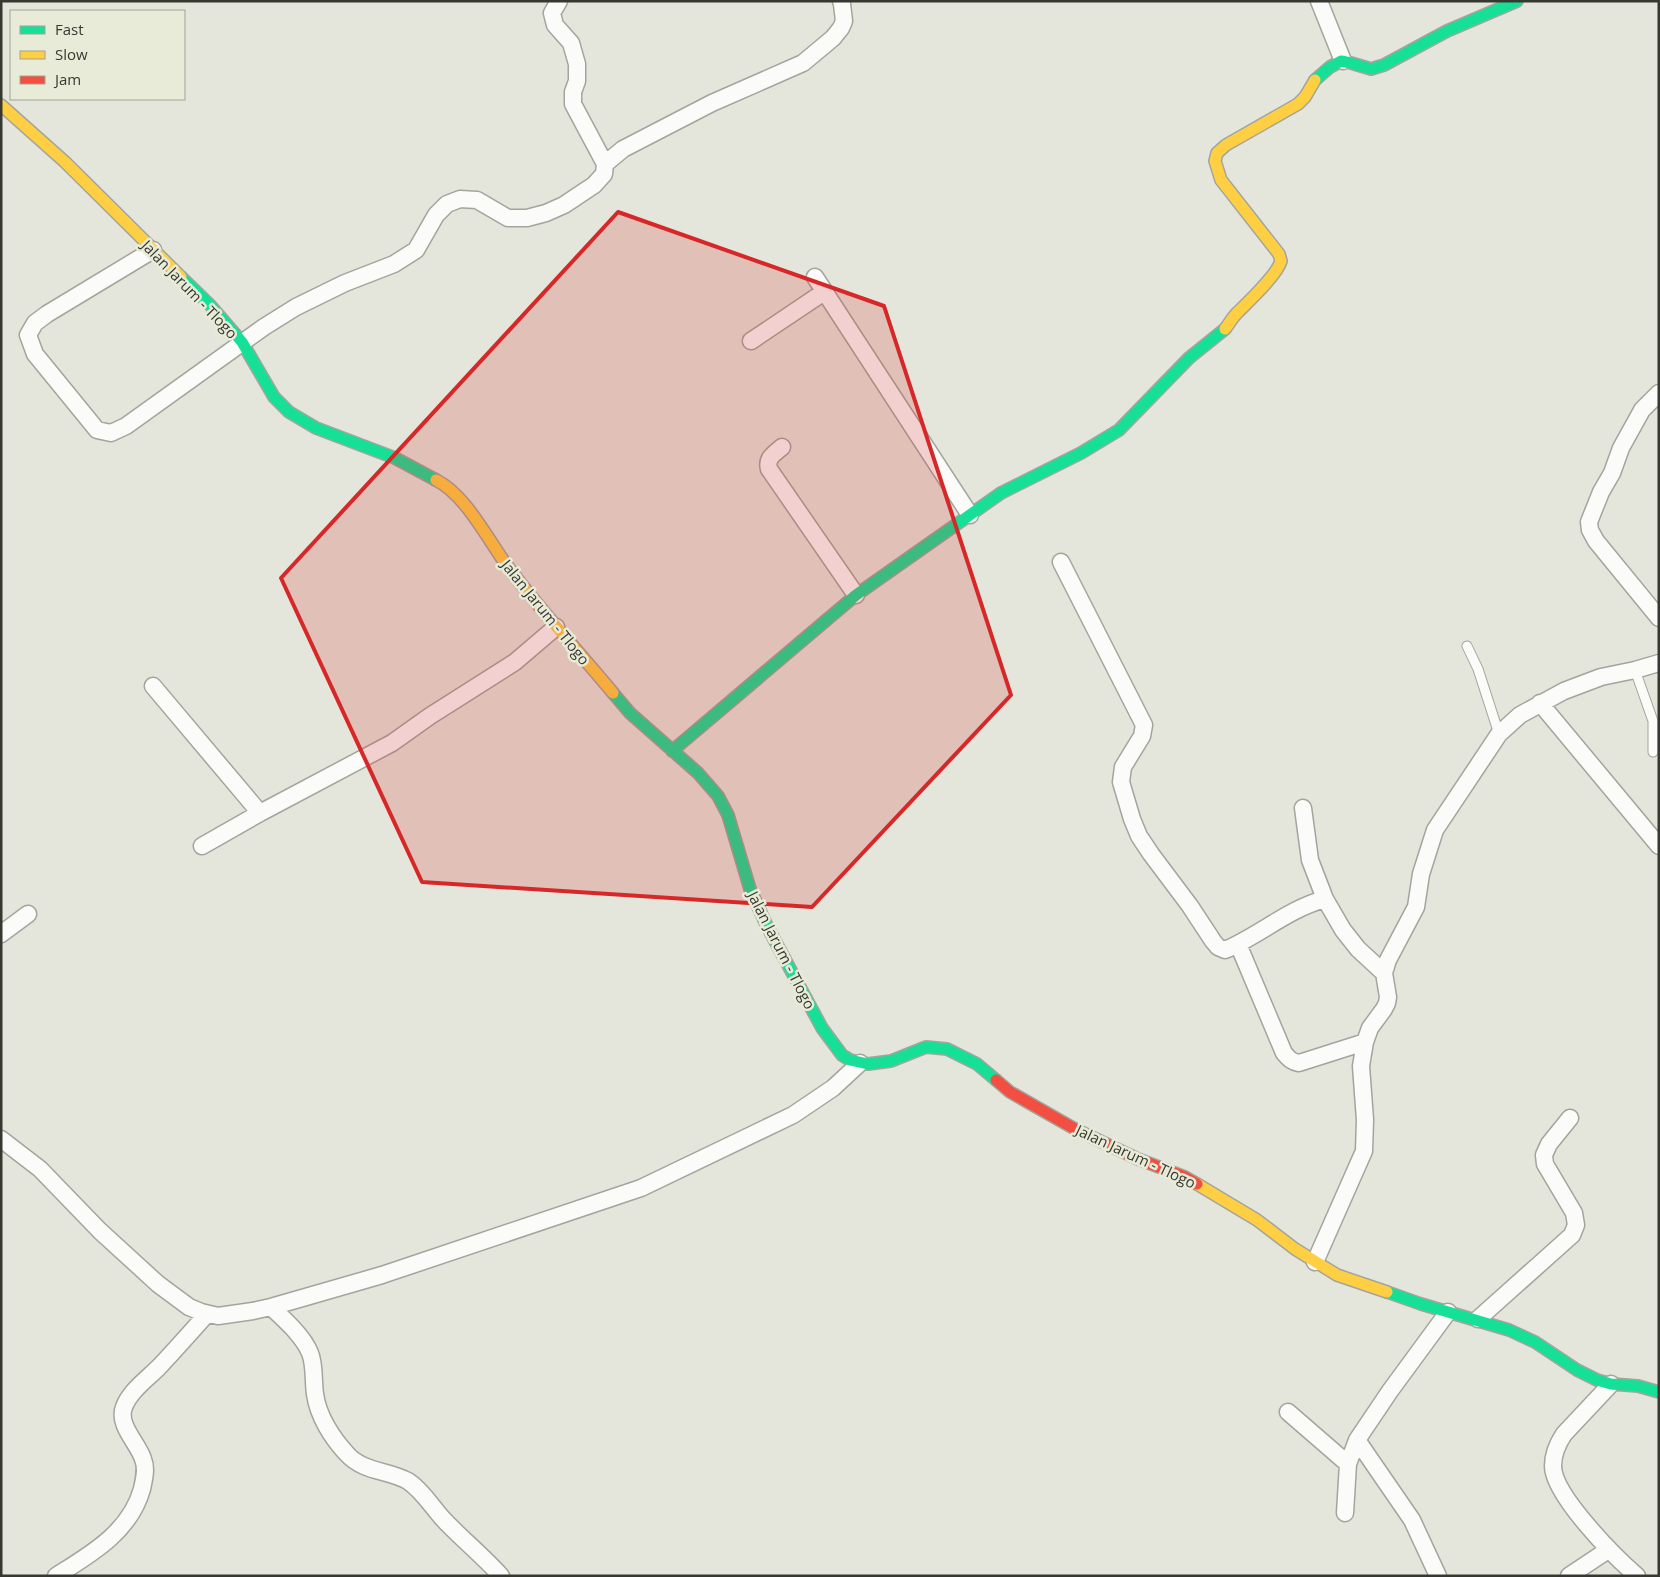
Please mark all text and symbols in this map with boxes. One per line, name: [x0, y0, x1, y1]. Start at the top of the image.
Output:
legend: [10, 10, 185, 100]
text: Fast: [55, 19, 84, 39]
text: Slow: [55, 44, 88, 64]
text: Jam: [53, 69, 81, 89]
street label: Jalan Jarum - Tlogo: [136, 234, 242, 343]
street label: Jalan Jarum - Tlogo: [496, 554, 595, 669]
street label: Jalan Jarum - Tlogo: [743, 886, 820, 1012]
street label: Jalan Jarum - Tlogo: [1071, 1119, 1199, 1193]

